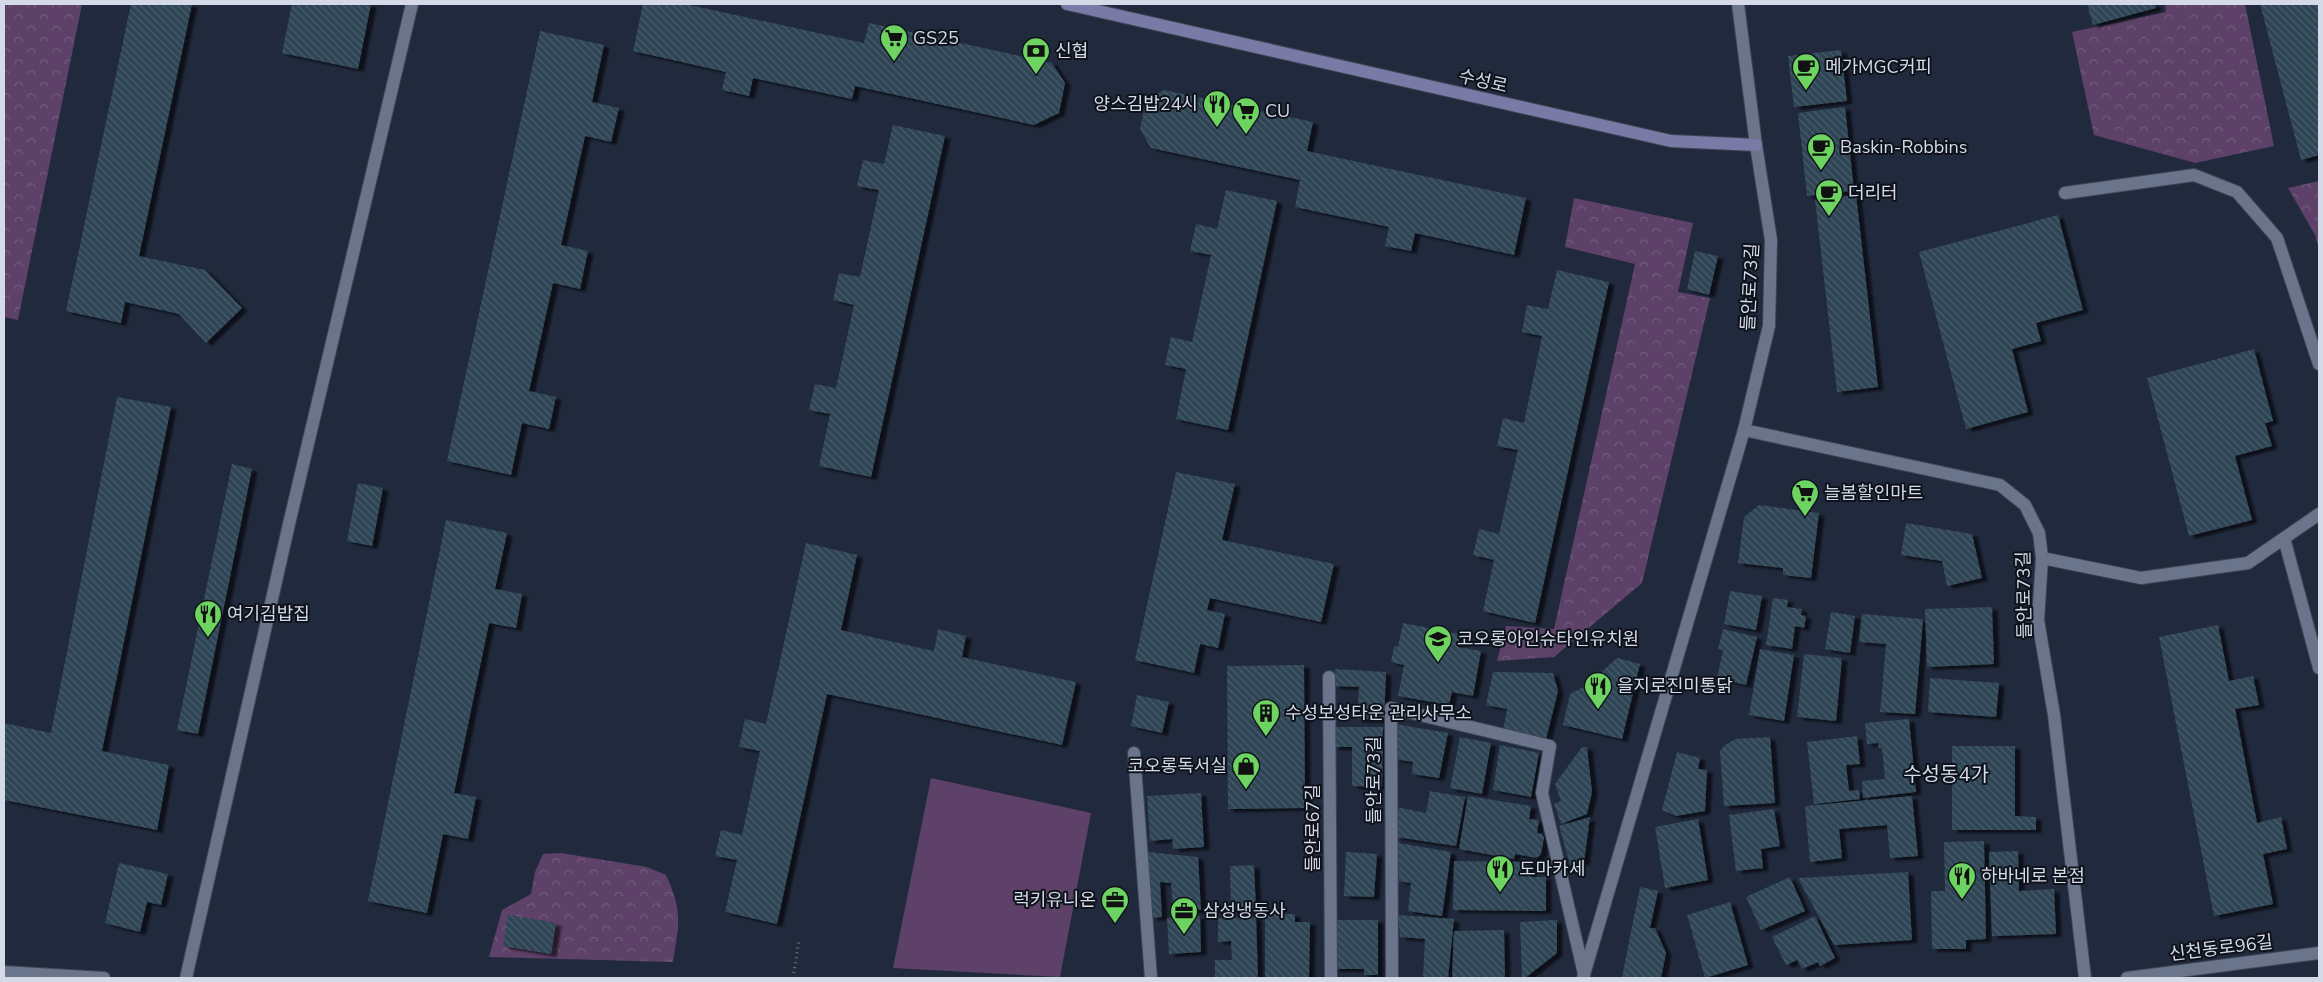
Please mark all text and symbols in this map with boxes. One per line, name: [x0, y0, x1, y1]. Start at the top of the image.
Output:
supermarket icon: GS25: [879, 23, 909, 62]
place label: GS25: [913, 26, 959, 50]
bank icon: 신협: [1021, 36, 1051, 75]
place label: 신협: [1055, 39, 1088, 63]
cafe icon: 메가MGC커피: [1791, 52, 1821, 91]
place label: 메가MGC커피: [1825, 55, 1932, 79]
street label: 수성로: [1456, 64, 1510, 98]
restaurant icon: 양스김밥24시: [1202, 89, 1232, 128]
place label: 양스김밥24시: [1094, 92, 1198, 116]
supermarket icon: CU: [1231, 96, 1261, 135]
place label: CU: [1265, 99, 1290, 123]
cafe icon: Baskin-Robbins: [1806, 132, 1836, 171]
place label: Baskin-Robbins: [1840, 135, 1967, 159]
cafe icon: 더리터: [1814, 178, 1844, 217]
place label: 더리터: [1848, 181, 1898, 205]
street label: 들안로73길: [1736, 243, 1764, 331]
supermarket icon: 늘봄할인마트: [1790, 478, 1820, 517]
place label: 늘봄할인마트: [1824, 481, 1923, 505]
street label: 들안로73길: [2011, 551, 2037, 639]
restaurant icon: 여기김밥집: [193, 599, 223, 638]
place label: 여기김밥집: [227, 602, 310, 626]
school or university icon: 코오롱아인슈타인유치원: [1423, 624, 1453, 663]
place label: 코오롱아인슈타인유치원: [1457, 627, 1639, 651]
restaurant icon: 을지로진미통닭: [1583, 671, 1613, 710]
place label: 을지로진미통닭: [1617, 674, 1733, 698]
building icon: 수성보성타운 관리사무소: [1251, 698, 1281, 737]
place label: 수성보성타운 관리사무소: [1285, 701, 1472, 725]
street label: 들안로73길: [1362, 736, 1386, 824]
shop icon: 코오롱독서실: [1231, 751, 1261, 790]
place label: 코오롱독서실: [1128, 754, 1227, 778]
district label: 수성동4가: [1903, 761, 1989, 788]
street label: 들안로67길: [1301, 784, 1325, 872]
restaurant icon: 도마카세: [1485, 854, 1515, 893]
place label: 도마카세: [1519, 857, 1585, 881]
restaurant icon: 하바네로 본점: [1947, 861, 1977, 900]
place label: 하바네로 본점: [1981, 864, 2085, 888]
office icon: 럭키유니온: [1100, 885, 1130, 924]
place label: 럭키유니온: [1013, 888, 1096, 912]
office icon: 삼성냉동사: [1169, 896, 1199, 935]
place label: 삼성냉동사: [1203, 899, 1286, 923]
street label: 신천동로96길: [2168, 930, 2274, 966]

